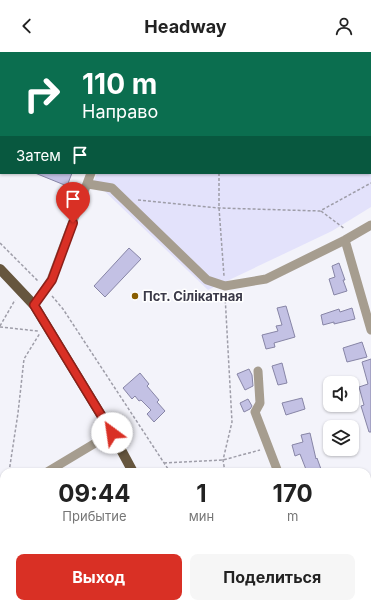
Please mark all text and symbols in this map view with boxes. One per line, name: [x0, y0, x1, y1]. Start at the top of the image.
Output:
icon: back: [16, 15, 38, 37]
icon: person: [333, 15, 355, 37]
text: Headway: [144, 16, 227, 37]
text: 110 m: [82, 67, 157, 101]
icon: right: [16, 68, 68, 120]
text: Направо: [82, 101, 158, 122]
icon: arrive: [69, 144, 91, 166]
text: Затем: [16, 146, 61, 165]
pin: [56, 182, 90, 223]
icon: arrive: [62, 188, 84, 210]
place label: Пст. Сілікатная: [143, 288, 243, 304]
marker: Пст. Сілікатная: [130, 291, 140, 301]
map controls: [323, 376, 359, 456]
button: sound: [323, 376, 359, 412]
position arrow: [91, 412, 133, 454]
button: layers: [323, 420, 359, 456]
text: 09:44: [58, 479, 131, 508]
text: 1: [196, 479, 207, 508]
text: 170: [273, 479, 313, 508]
text: Прибытие: [62, 508, 126, 524]
text: мин: [189, 508, 214, 524]
text: m: [287, 508, 298, 524]
button: Выход: [16, 554, 182, 600]
button: Поделиться: [190, 554, 355, 600]

